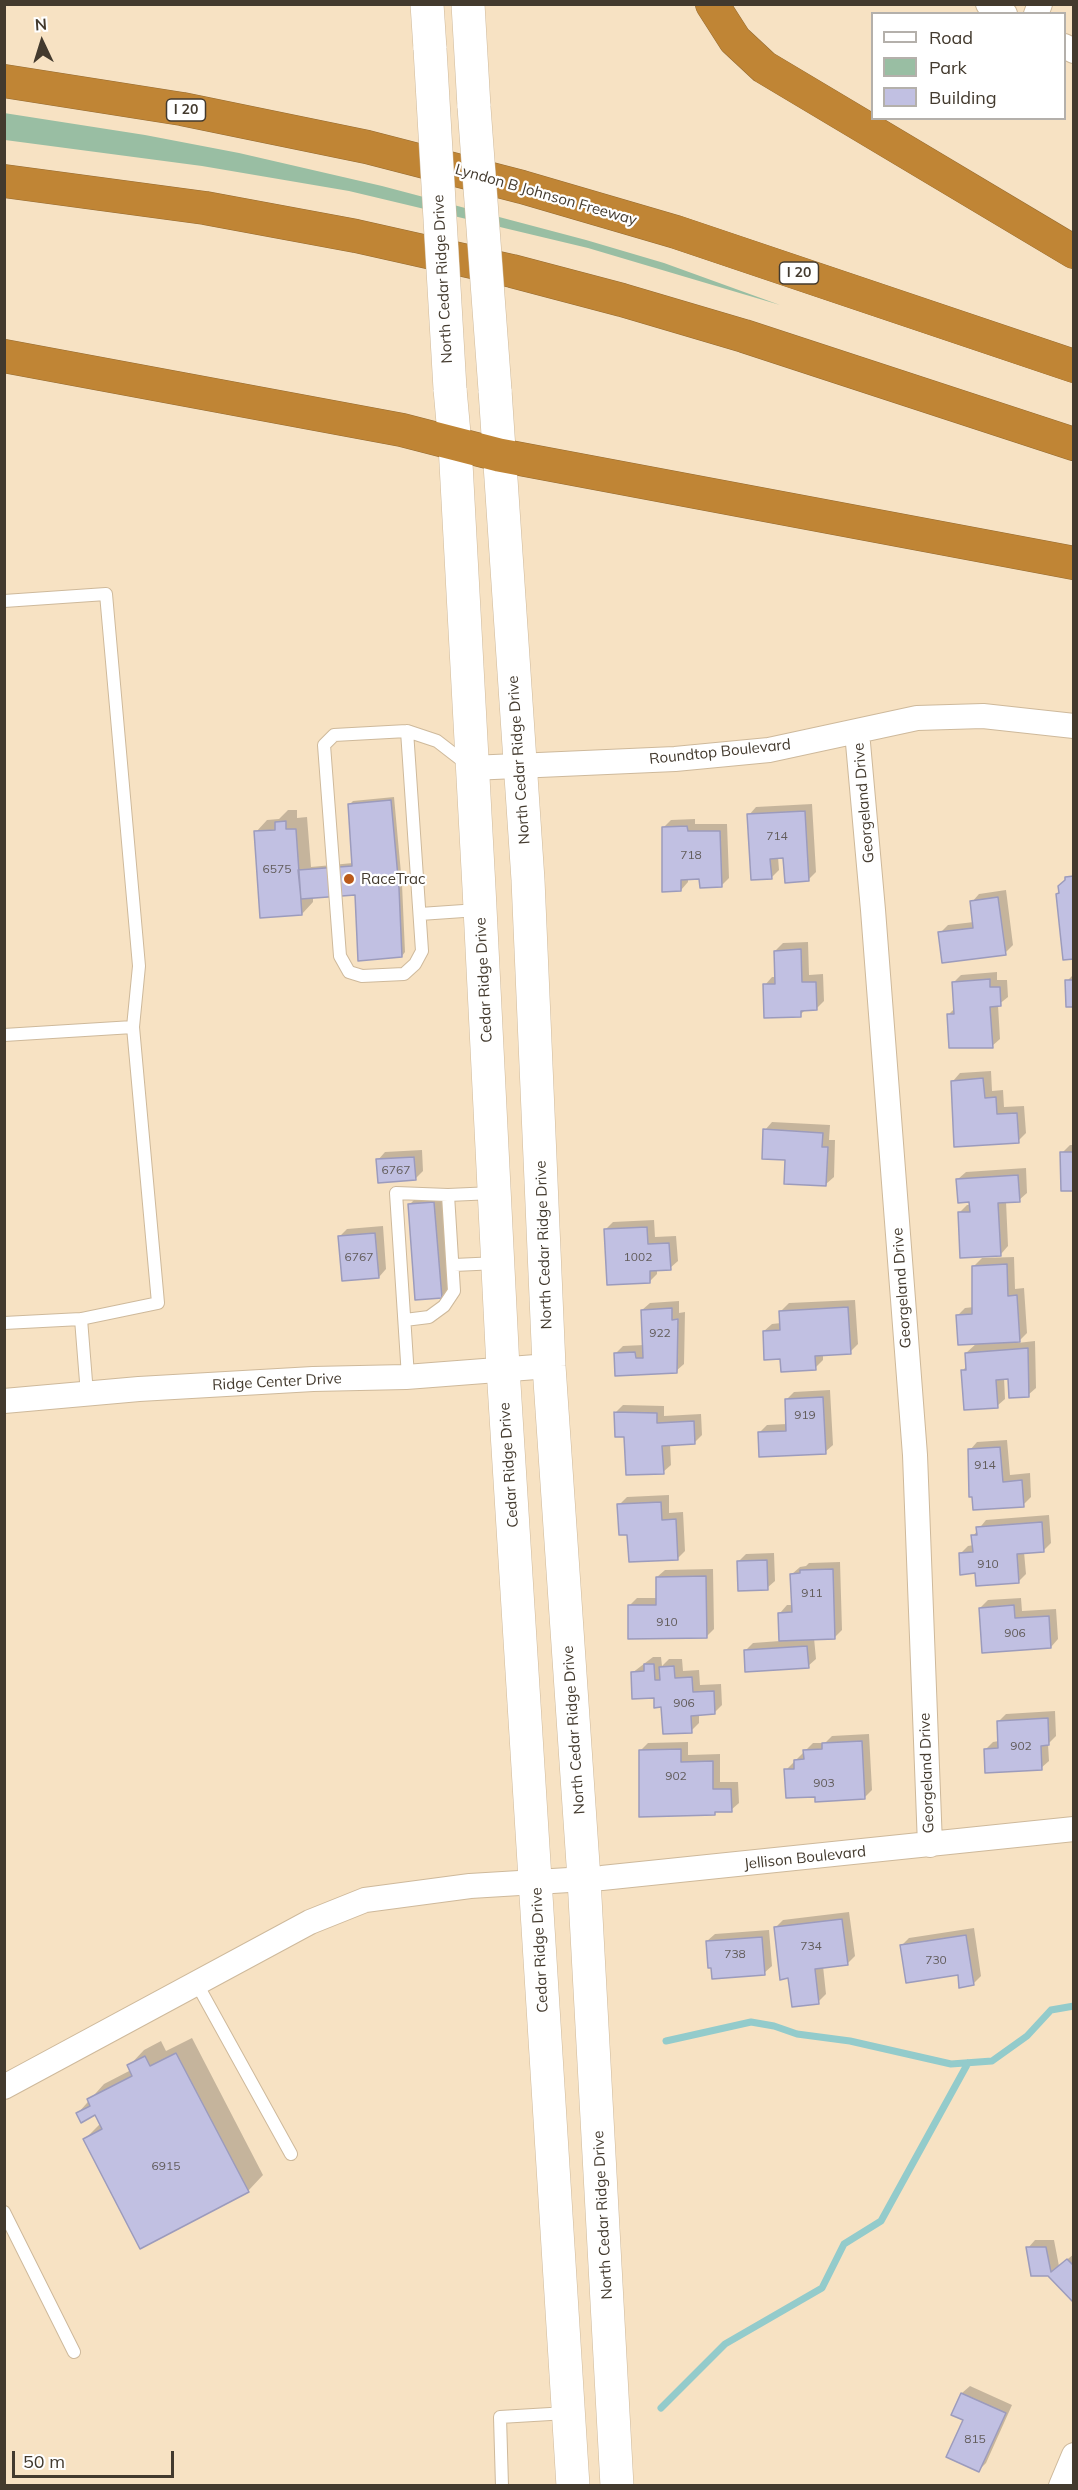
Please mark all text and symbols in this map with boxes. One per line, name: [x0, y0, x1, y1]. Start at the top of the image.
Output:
north arrow: [12, 12, 72, 72]
legend: [871, 12, 1066, 120]
text: N: [34, 14, 47, 34]
text: Road: [929, 26, 973, 49]
text: Park: [929, 56, 967, 79]
text: Building: [929, 86, 997, 109]
road number: I 20: [166, 99, 206, 121]
street label: Lyndon B Johnson Freeway: [453, 160, 639, 230]
street label: North Cedar Ridge Drive: [430, 194, 456, 364]
road number: I 20: [780, 262, 818, 284]
street label: North Cedar Ridge Drive: [504, 675, 534, 845]
street label: Roundtop Boulevard: [648, 736, 792, 768]
street label: Georgeland Drive: [850, 742, 878, 864]
house number: 714: [766, 829, 788, 843]
house number: 718: [680, 848, 702, 862]
house number: 6575: [263, 862, 291, 876]
place label: RaceTrac: [361, 870, 425, 888]
marker: RaceTrac: [342, 872, 356, 886]
street label: Cedar Ridge Drive: [472, 917, 496, 1043]
street label: North Cedar Ridge Drive: [532, 1160, 556, 1330]
house number: 6767: [382, 1163, 410, 1177]
street label: Georgeland Drive: [889, 1227, 915, 1349]
house number: 6767: [345, 1250, 373, 1264]
house number: 1002: [624, 1250, 652, 1264]
house number: 922: [649, 1326, 671, 1340]
street label: Ridge Center Drive: [212, 1370, 342, 1394]
street label: Cedar Ridge Drive: [496, 1402, 522, 1528]
house number: 919: [794, 1408, 816, 1422]
house number: 914: [974, 1458, 996, 1472]
house number: 910: [977, 1557, 999, 1571]
house number: 911: [801, 1586, 823, 1600]
house number: 910: [656, 1615, 678, 1629]
house number: 906: [1004, 1626, 1026, 1640]
street label: North Cedar Ridge Drive: [559, 1645, 589, 1815]
house number: 906: [673, 1696, 695, 1710]
street label: Georgeland Drive: [916, 1712, 938, 1834]
house number: 902: [1010, 1739, 1032, 1753]
house number: 902: [665, 1769, 687, 1783]
house number: 903: [813, 1776, 835, 1790]
street label: Jellison Boulevard: [743, 1843, 867, 1873]
street label: Cedar Ridge Drive: [528, 1887, 552, 2013]
house number: 734: [800, 1939, 822, 1953]
house number: 738: [724, 1947, 746, 1961]
house number: 730: [925, 1953, 947, 1967]
street label: North Cedar Ridge Drive: [590, 2130, 616, 2300]
house number: 6915: [152, 2159, 180, 2173]
house number: 815: [964, 2432, 986, 2446]
scale bar: [15, 2439, 177, 2477]
text: 50 m: [23, 2450, 65, 2473]

